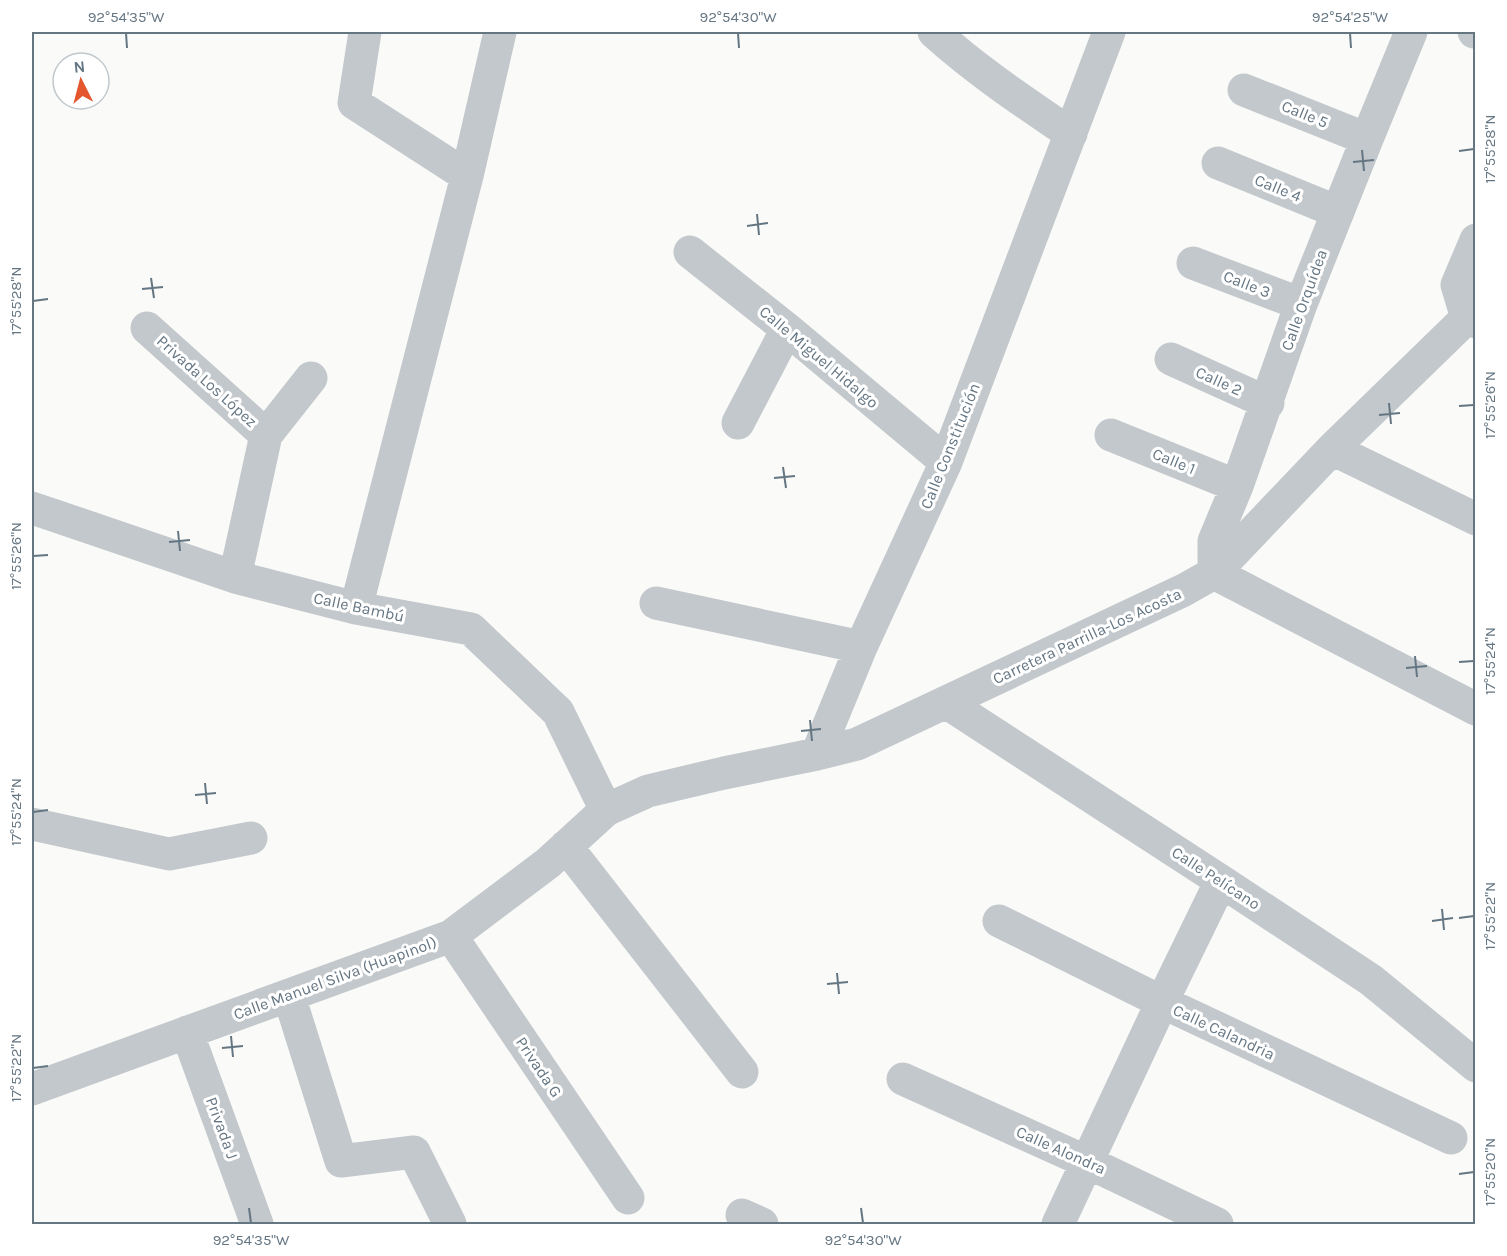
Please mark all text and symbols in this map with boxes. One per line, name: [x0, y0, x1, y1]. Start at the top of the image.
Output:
text: 92°54'35"W: [88, 8, 165, 26]
text: 92°54'30"W: [699, 8, 777, 26]
text: 92°54'25"W: [1312, 8, 1389, 26]
north arrow: [51, 51, 111, 111]
text: N: [73, 57, 86, 77]
street label: Calle 5: [1279, 96, 1331, 132]
text: 17°55'28"N: [1481, 115, 1499, 183]
street label: Calle 4: [1252, 170, 1304, 206]
street label: Calle Orquídea: [1277, 247, 1331, 353]
street label: Calle 3: [1221, 266, 1273, 302]
text: 17°55'28"N: [7, 267, 25, 335]
street label: Calle Miguel Hidalgo: [756, 302, 882, 412]
street label: Privada Los López: [153, 331, 261, 431]
street label: Calle 2: [1193, 362, 1245, 400]
text: 17°55'26"N: [1481, 371, 1499, 439]
street label: Calle Constitución: [916, 380, 984, 512]
street label: Calle 1: [1150, 444, 1198, 478]
text: 17°55'26"N: [7, 522, 25, 590]
street label: Carretera Parrilla-Los Acosta: [990, 584, 1184, 688]
street label: Calle Bambú: [312, 588, 406, 626]
text: 17°55'24"N: [1481, 627, 1499, 695]
text: 17°55'24"N: [7, 778, 25, 846]
street label: Calle Pelícano: [1168, 842, 1264, 914]
text: 17°55'22"N: [1481, 882, 1499, 950]
street label: Calle Manuel Silva (Huapinol): [231, 932, 439, 1024]
street label: Calle Calandria: [1170, 1000, 1278, 1064]
street label: Privada G: [512, 1033, 566, 1101]
text: 17°55'22"N: [7, 1034, 25, 1102]
street label: Privada J: [202, 1094, 242, 1162]
street label: Calle Alondra: [1013, 1122, 1109, 1178]
text: 17°55'20"N: [1481, 1138, 1499, 1206]
text: 92°54'35"W: [213, 1231, 290, 1249]
text: 92°54'30"W: [824, 1231, 902, 1249]

